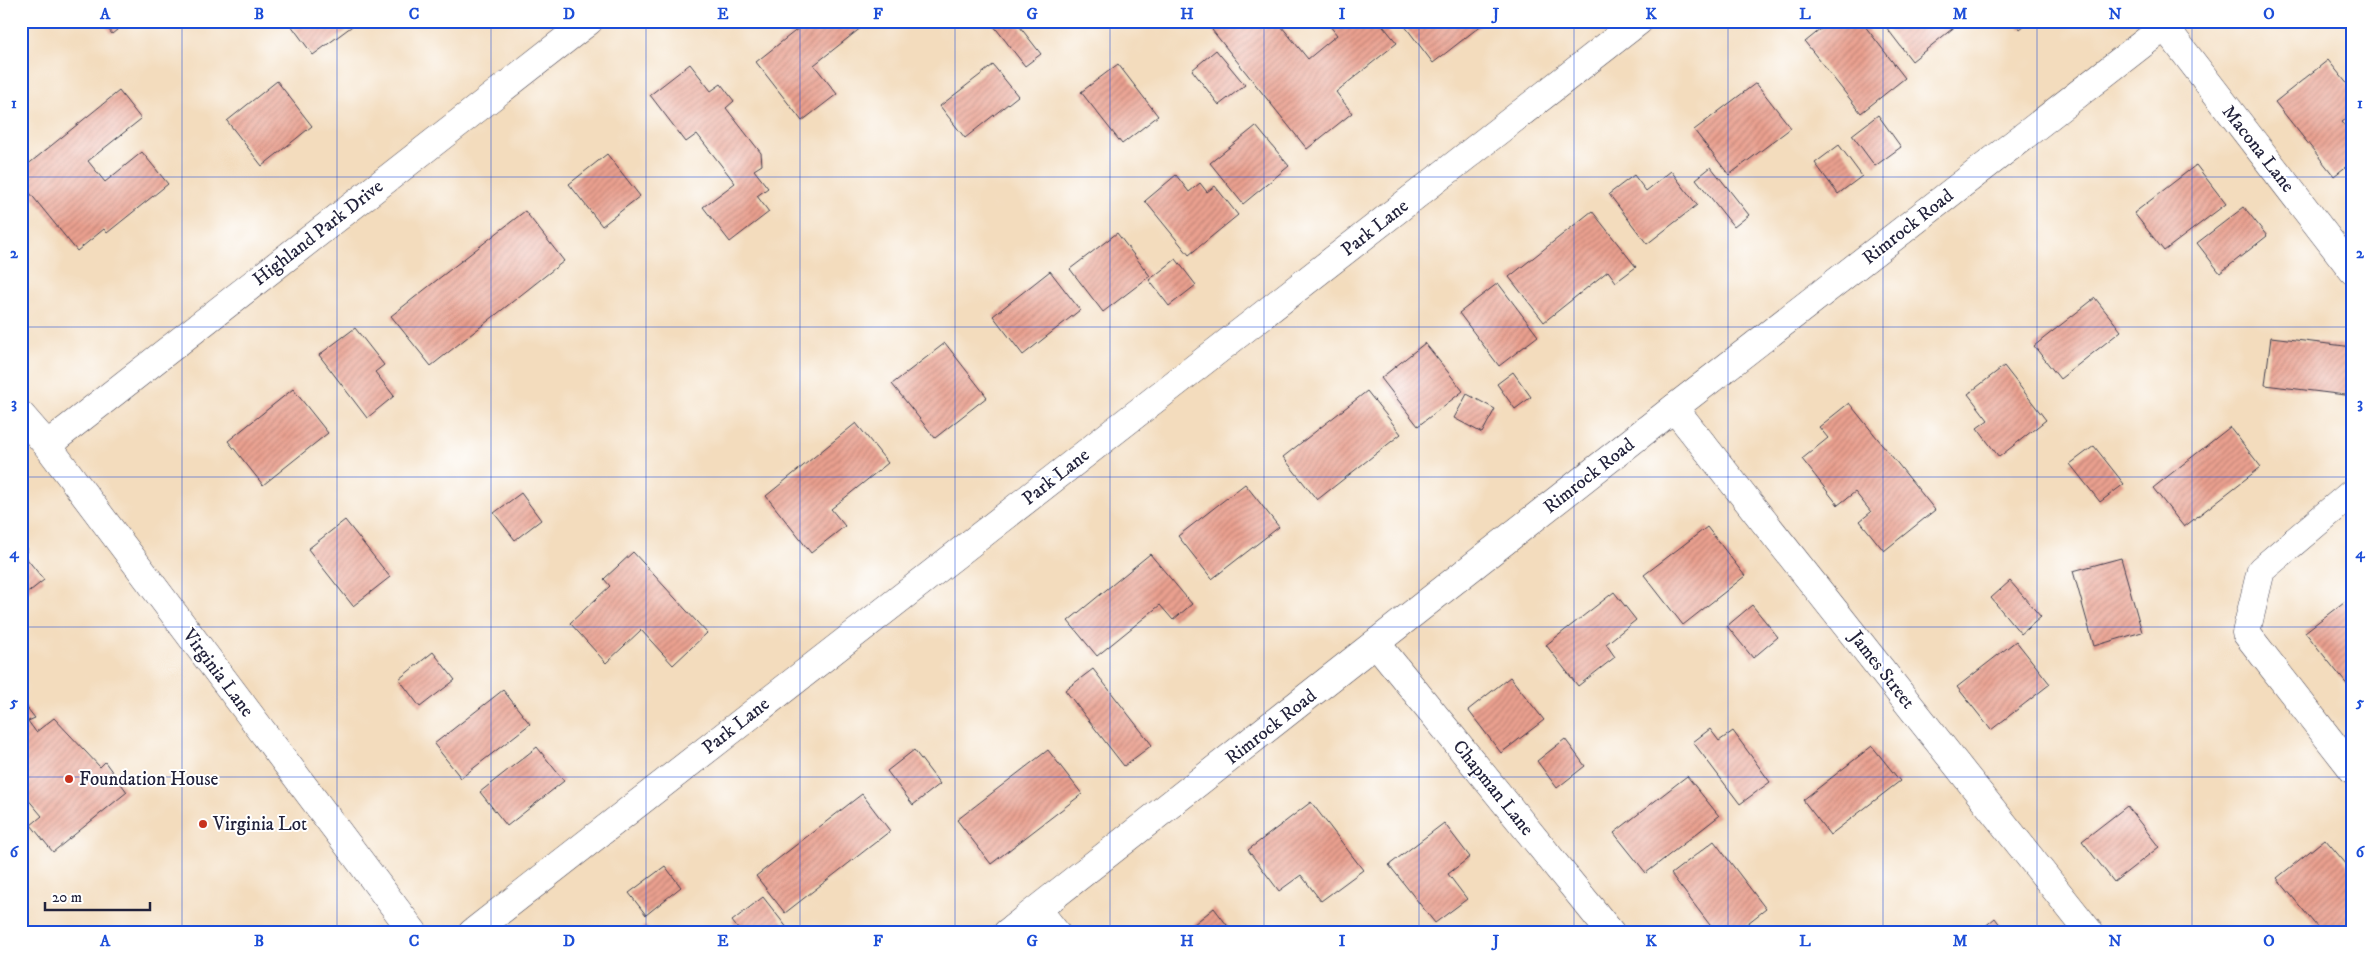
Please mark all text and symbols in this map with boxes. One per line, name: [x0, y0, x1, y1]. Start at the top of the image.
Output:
text: A: [99, 4, 111, 24]
text: B: [254, 4, 264, 24]
text: C: [409, 4, 419, 24]
text: D: [563, 4, 575, 24]
text: E: [717, 4, 729, 24]
text: F: [873, 4, 883, 24]
text: G: [1026, 4, 1038, 24]
text: H: [1180, 4, 1194, 24]
text: I: [1339, 4, 1346, 24]
text: J: [1491, 4, 1500, 24]
text: K: [1645, 4, 1657, 24]
text: L: [1799, 4, 1811, 24]
text: M: [1953, 4, 1968, 24]
text: N: [2108, 4, 2122, 24]
text: O: [2263, 4, 2275, 24]
text: 1: [11, 93, 17, 113]
text: 1: [2357, 93, 2363, 113]
street label: Macona Lane: [2217, 101, 2299, 197]
street label: Highland Park Drive: [248, 175, 388, 291]
street label: Rimrock Road: [1858, 184, 1958, 270]
street label: Park Lane: [1337, 195, 1413, 261]
text: 2: [10, 243, 19, 263]
text: 2: [2356, 243, 2365, 263]
text: 3: [11, 393, 17, 413]
text: 3: [2357, 393, 2363, 413]
street label: Rimrock Road: [1539, 433, 1639, 519]
street label: Park Lane: [1018, 444, 1094, 510]
text: 4: [8, 543, 19, 563]
text: 4: [2354, 543, 2365, 563]
street label: Virginia Lane: [177, 624, 259, 722]
street label: James Street: [1843, 625, 1920, 714]
street label: Rimrock Road: [1221, 684, 1321, 770]
text: 5: [9, 692, 18, 712]
text: 5: [2355, 692, 2364, 712]
street label: Park Lane: [698, 693, 774, 759]
street label: Chapman Lane: [1448, 736, 1539, 840]
place label: Foundation House: [79, 768, 218, 791]
marker: Foundation House: [63, 773, 75, 785]
place label: Virginia Lot: [212, 813, 307, 836]
marker: Virginia Lot: [197, 818, 209, 830]
text: 6: [10, 842, 20, 862]
text: 6: [2356, 842, 2366, 862]
scale bar: [45, 879, 150, 911]
text: 20 m: [52, 888, 82, 907]
text: A: [99, 931, 111, 951]
text: B: [254, 931, 264, 951]
text: C: [409, 931, 419, 951]
text: D: [563, 931, 575, 951]
text: E: [717, 931, 729, 951]
text: F: [873, 931, 883, 951]
text: G: [1026, 931, 1038, 951]
text: H: [1180, 931, 1194, 951]
text: I: [1339, 931, 1346, 951]
text: J: [1491, 931, 1500, 951]
text: K: [1645, 931, 1657, 951]
text: L: [1799, 931, 1811, 951]
text: M: [1953, 931, 1968, 951]
text: N: [2108, 931, 2122, 951]
text: O: [2263, 931, 2275, 951]

